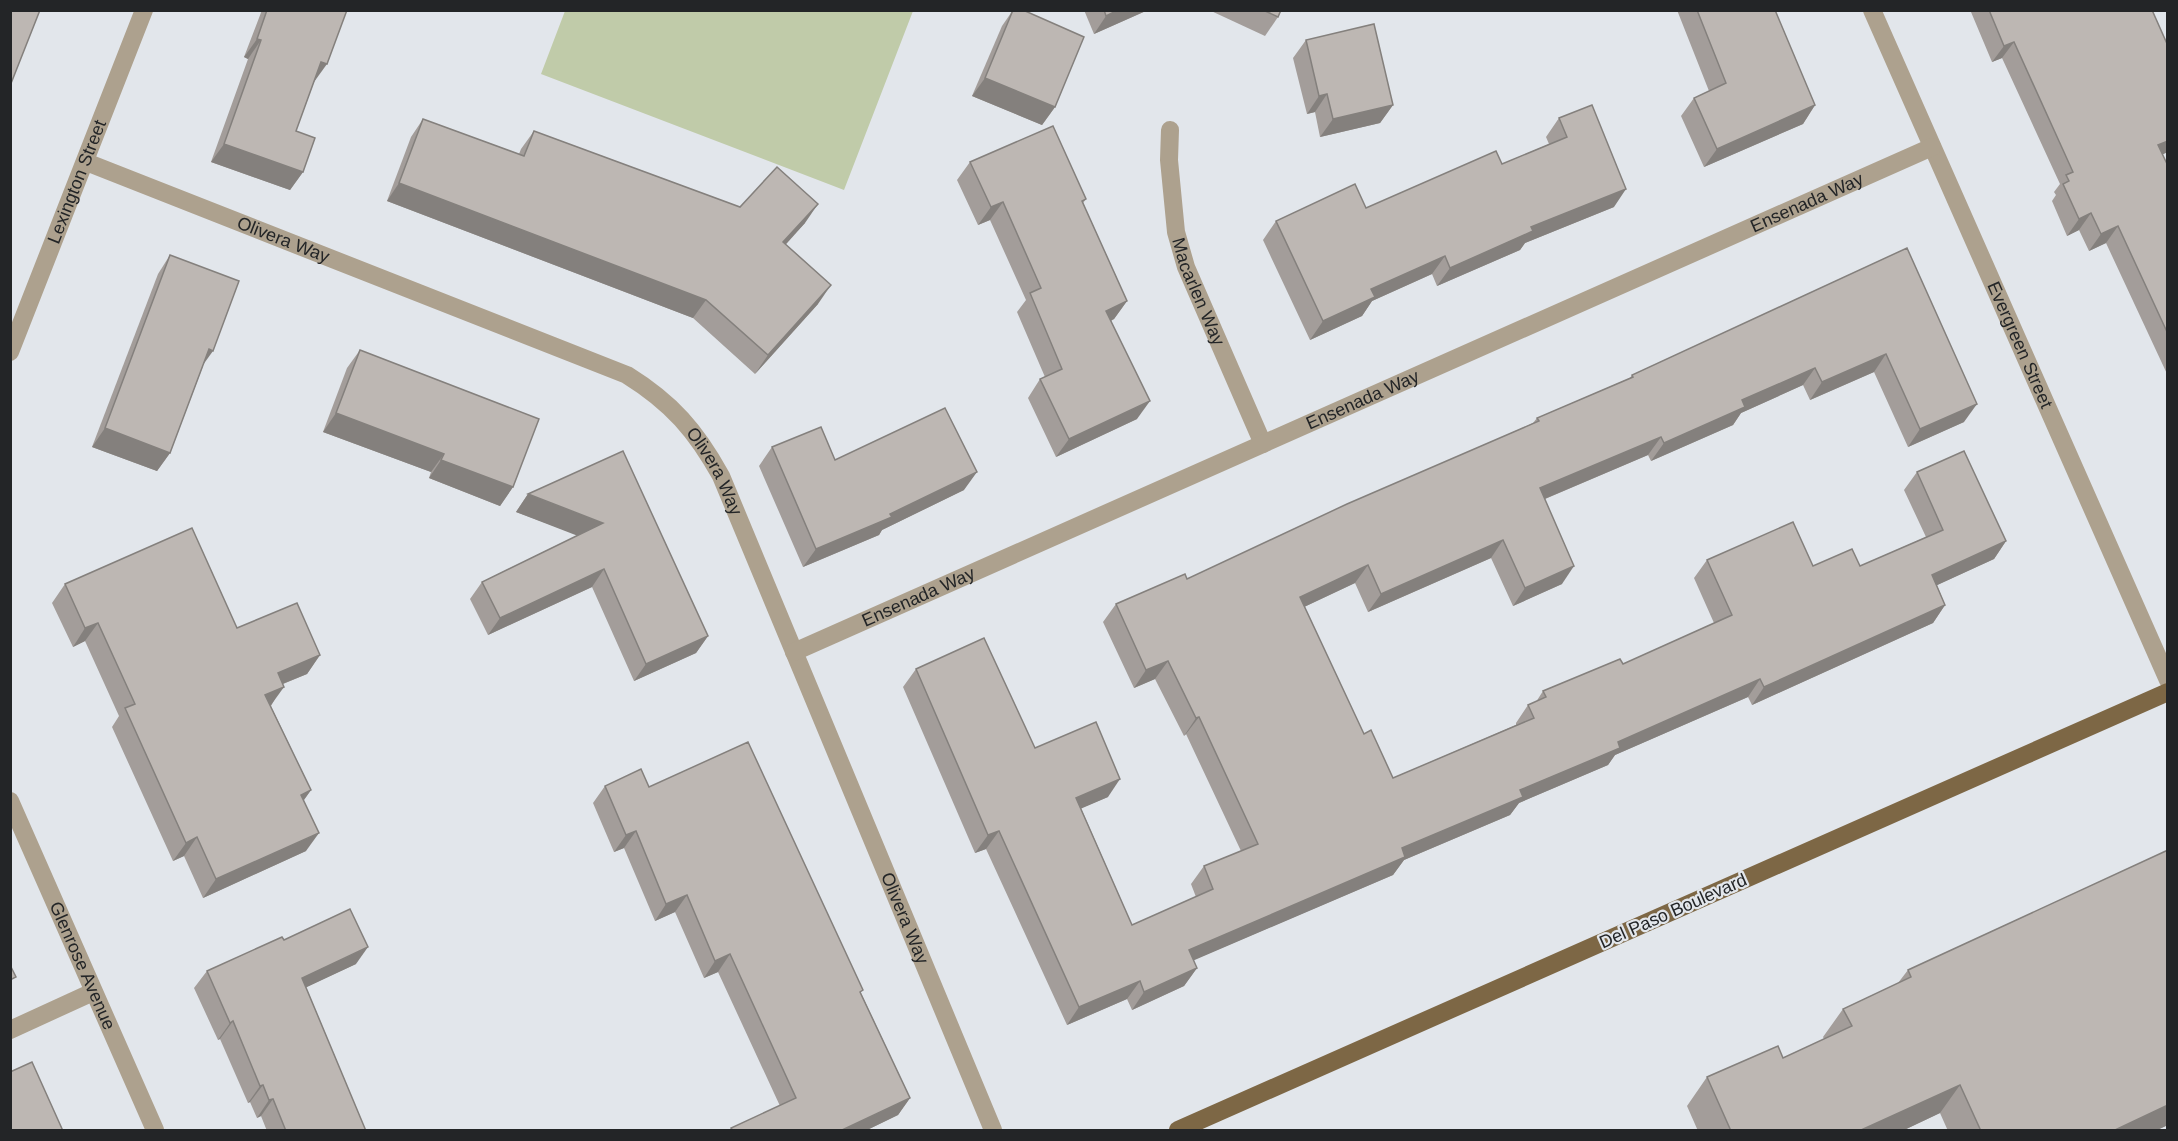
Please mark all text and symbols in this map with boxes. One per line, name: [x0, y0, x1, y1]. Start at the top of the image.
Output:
street label: Lexington Street: [44, 117, 110, 246]
street label: Ensenada Way: [1747, 169, 1866, 236]
street label: Olivera Way: [234, 213, 332, 267]
street label: Macarlen Way: [1168, 235, 1229, 348]
street label: Evergreen Street: [1983, 278, 2057, 411]
street label: Ensenada Way: [1303, 366, 1422, 433]
street label: Olivera Way: [682, 423, 746, 518]
street label: Ensenada Way: [859, 563, 978, 631]
street label: Olivera Way: [877, 869, 933, 967]
street label: Del Paso Boulevard: [1596, 870, 1750, 952]
street label: Glenrose Avenue: [46, 899, 120, 1033]

